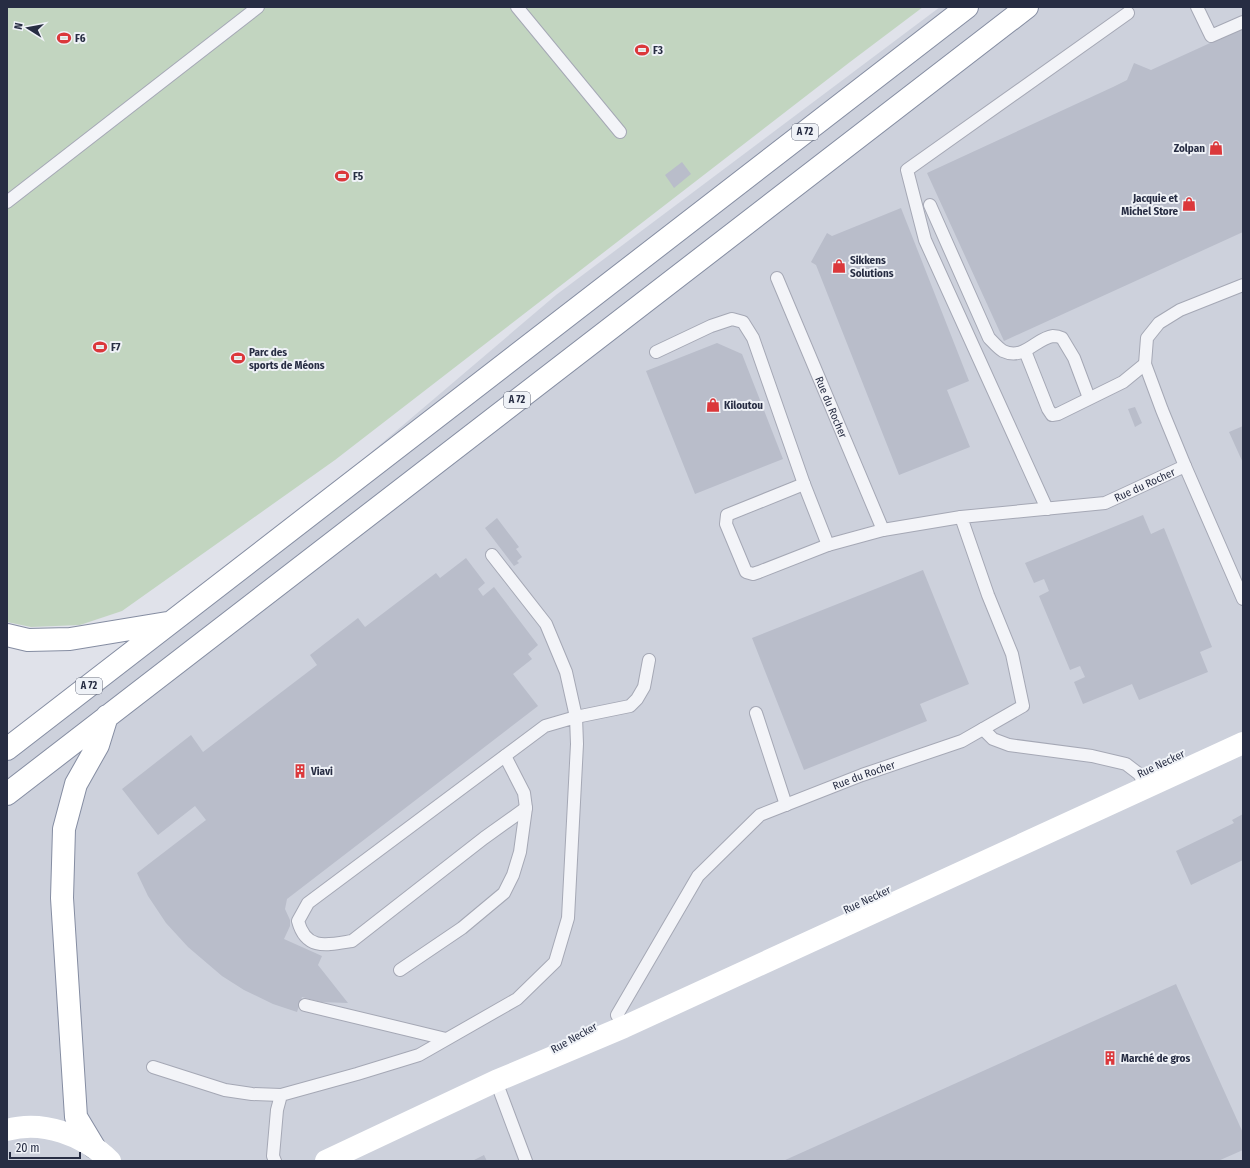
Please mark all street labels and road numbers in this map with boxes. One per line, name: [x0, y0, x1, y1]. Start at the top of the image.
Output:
road number: A 72: [792, 124, 818, 140]
street label: Rue du Rocher: [813, 374, 850, 440]
road number: A 72: [504, 392, 530, 408]
street label: Rue du Rocher: [1112, 465, 1177, 504]
road number: A 72: [76, 678, 102, 694]
street label: Rue Necker: [1135, 747, 1187, 781]
street label: Rue du Rocher: [831, 758, 897, 792]
street label: Rue Necker: [841, 883, 893, 917]
street label: Rue Necker: [549, 1020, 600, 1056]

